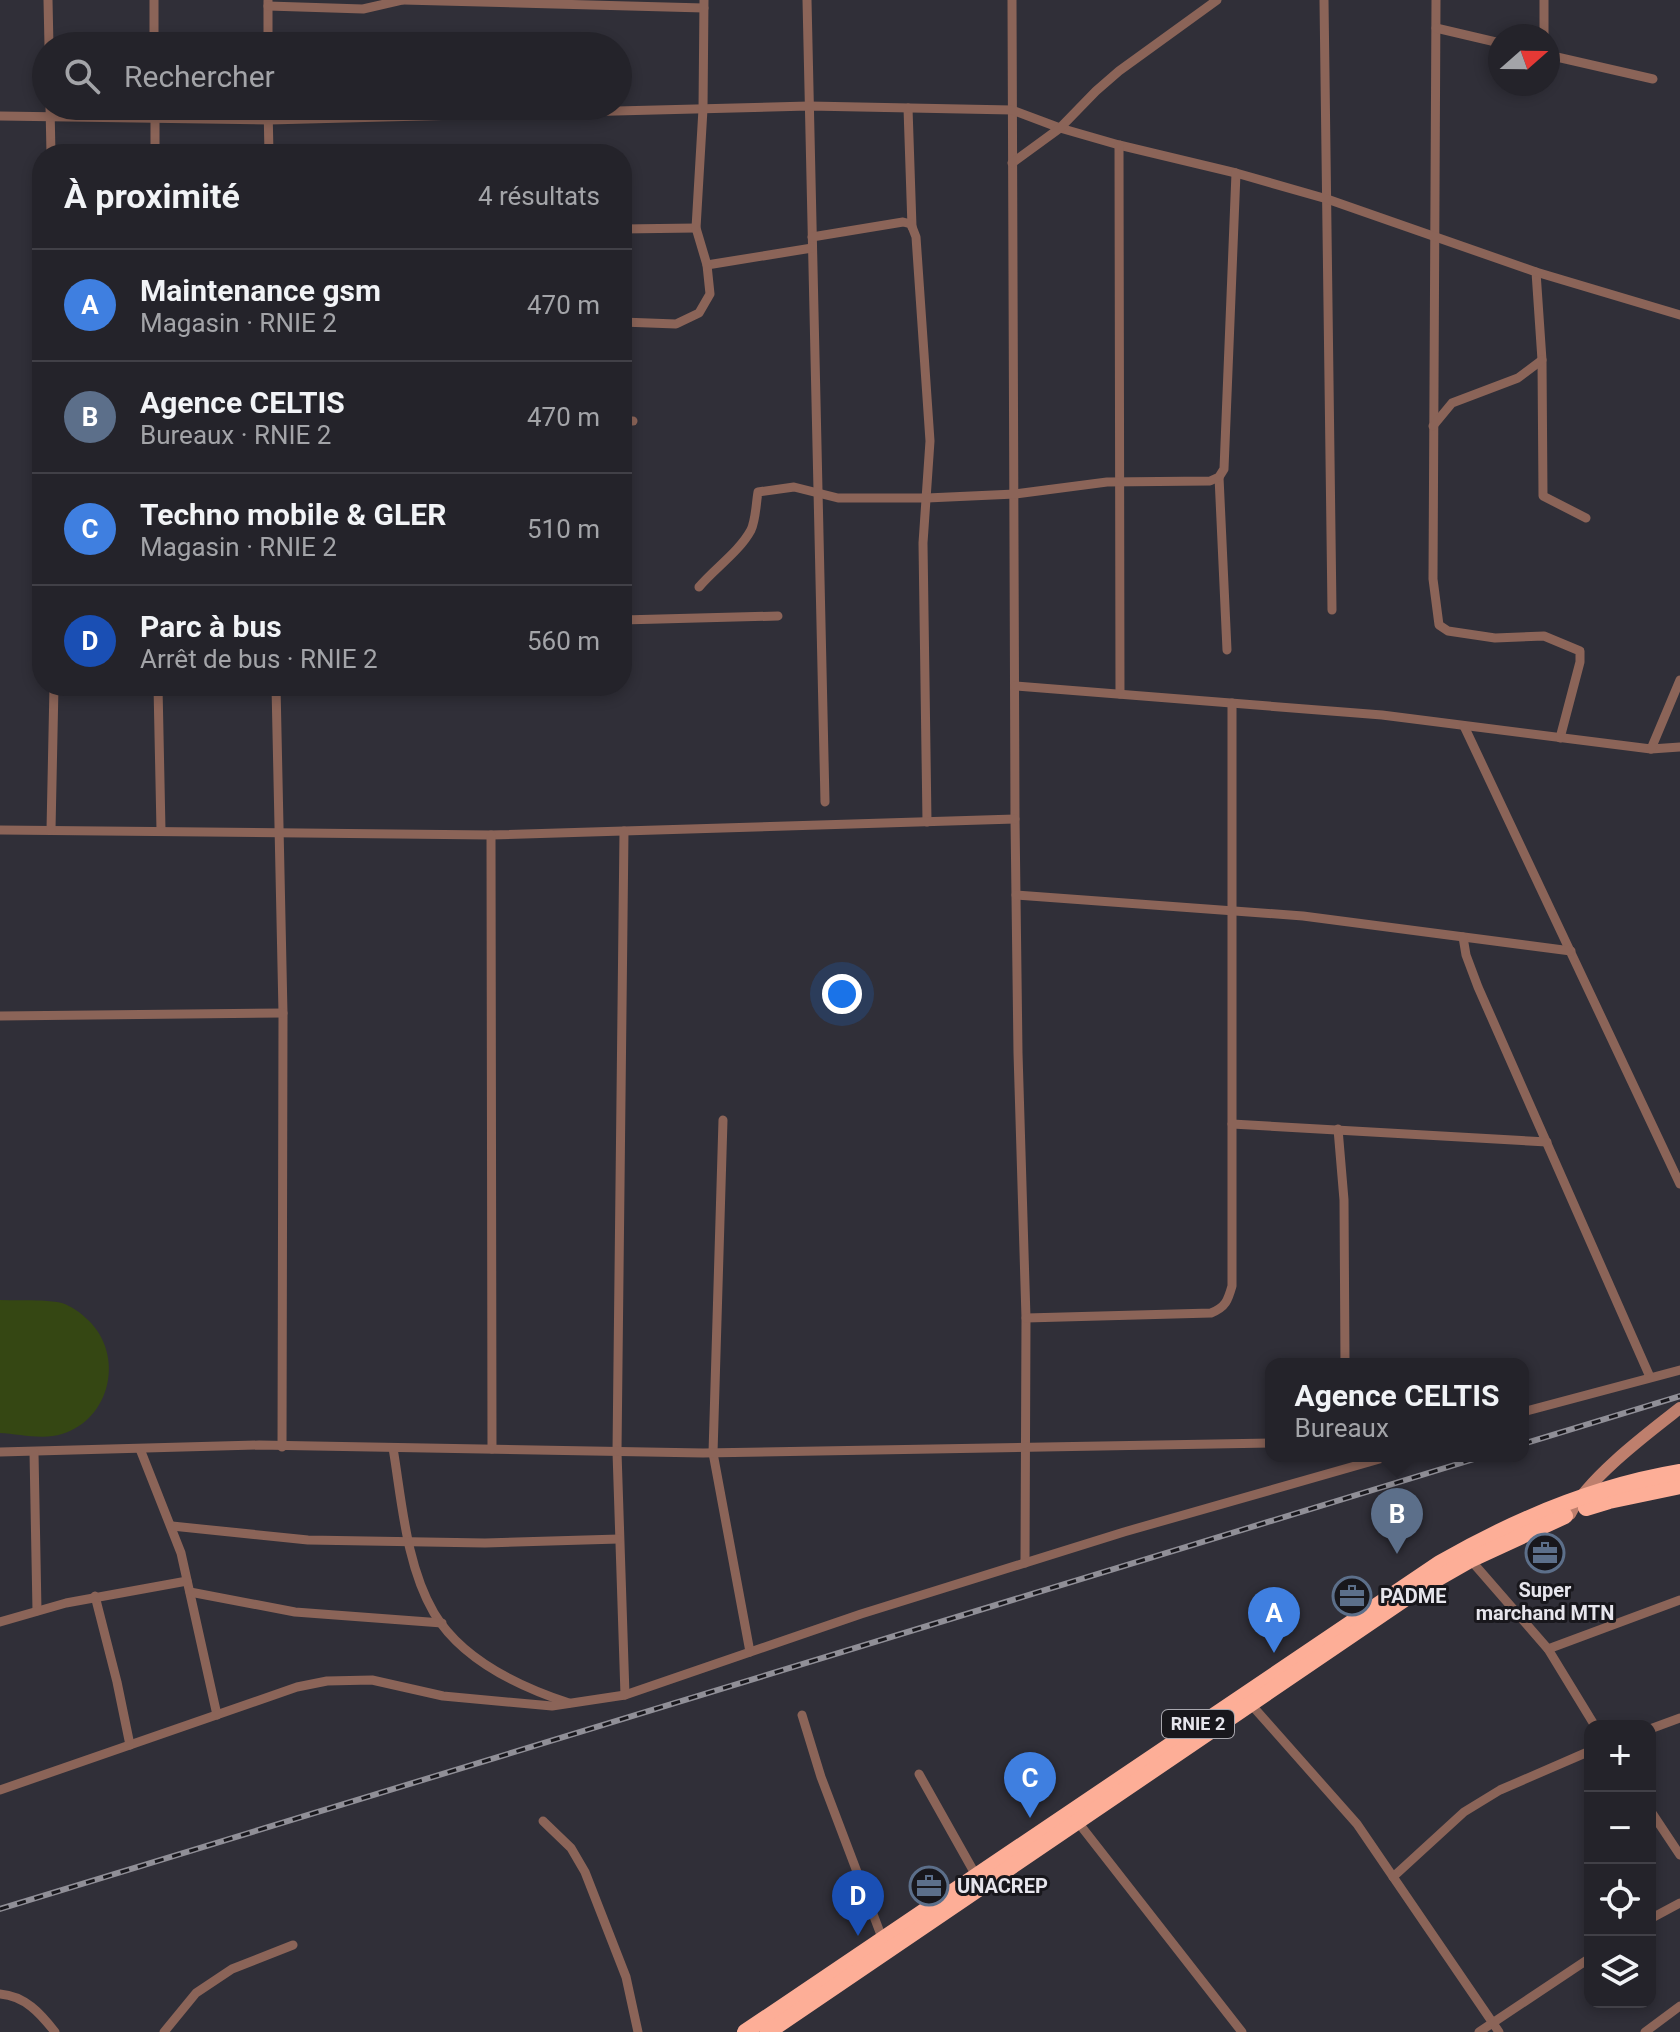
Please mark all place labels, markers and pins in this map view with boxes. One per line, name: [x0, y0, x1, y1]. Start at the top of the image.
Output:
pin: B: [1371, 1488, 1423, 1554]
office icon: Super marchand MTN: [1524, 1532, 1566, 1574]
office icon: PADME: [1331, 1575, 1373, 1617]
place label: Super marchand MTN: [1476, 1578, 1614, 1625]
place label: PADME: [1380, 1584, 1446, 1608]
pin: A: [1248, 1587, 1300, 1653]
pin: C: [1004, 1752, 1056, 1818]
office icon: UNACREP: [908, 1865, 950, 1907]
pin: D: [832, 1870, 884, 1936]
place label: UNACREP: [957, 1874, 1048, 1898]

